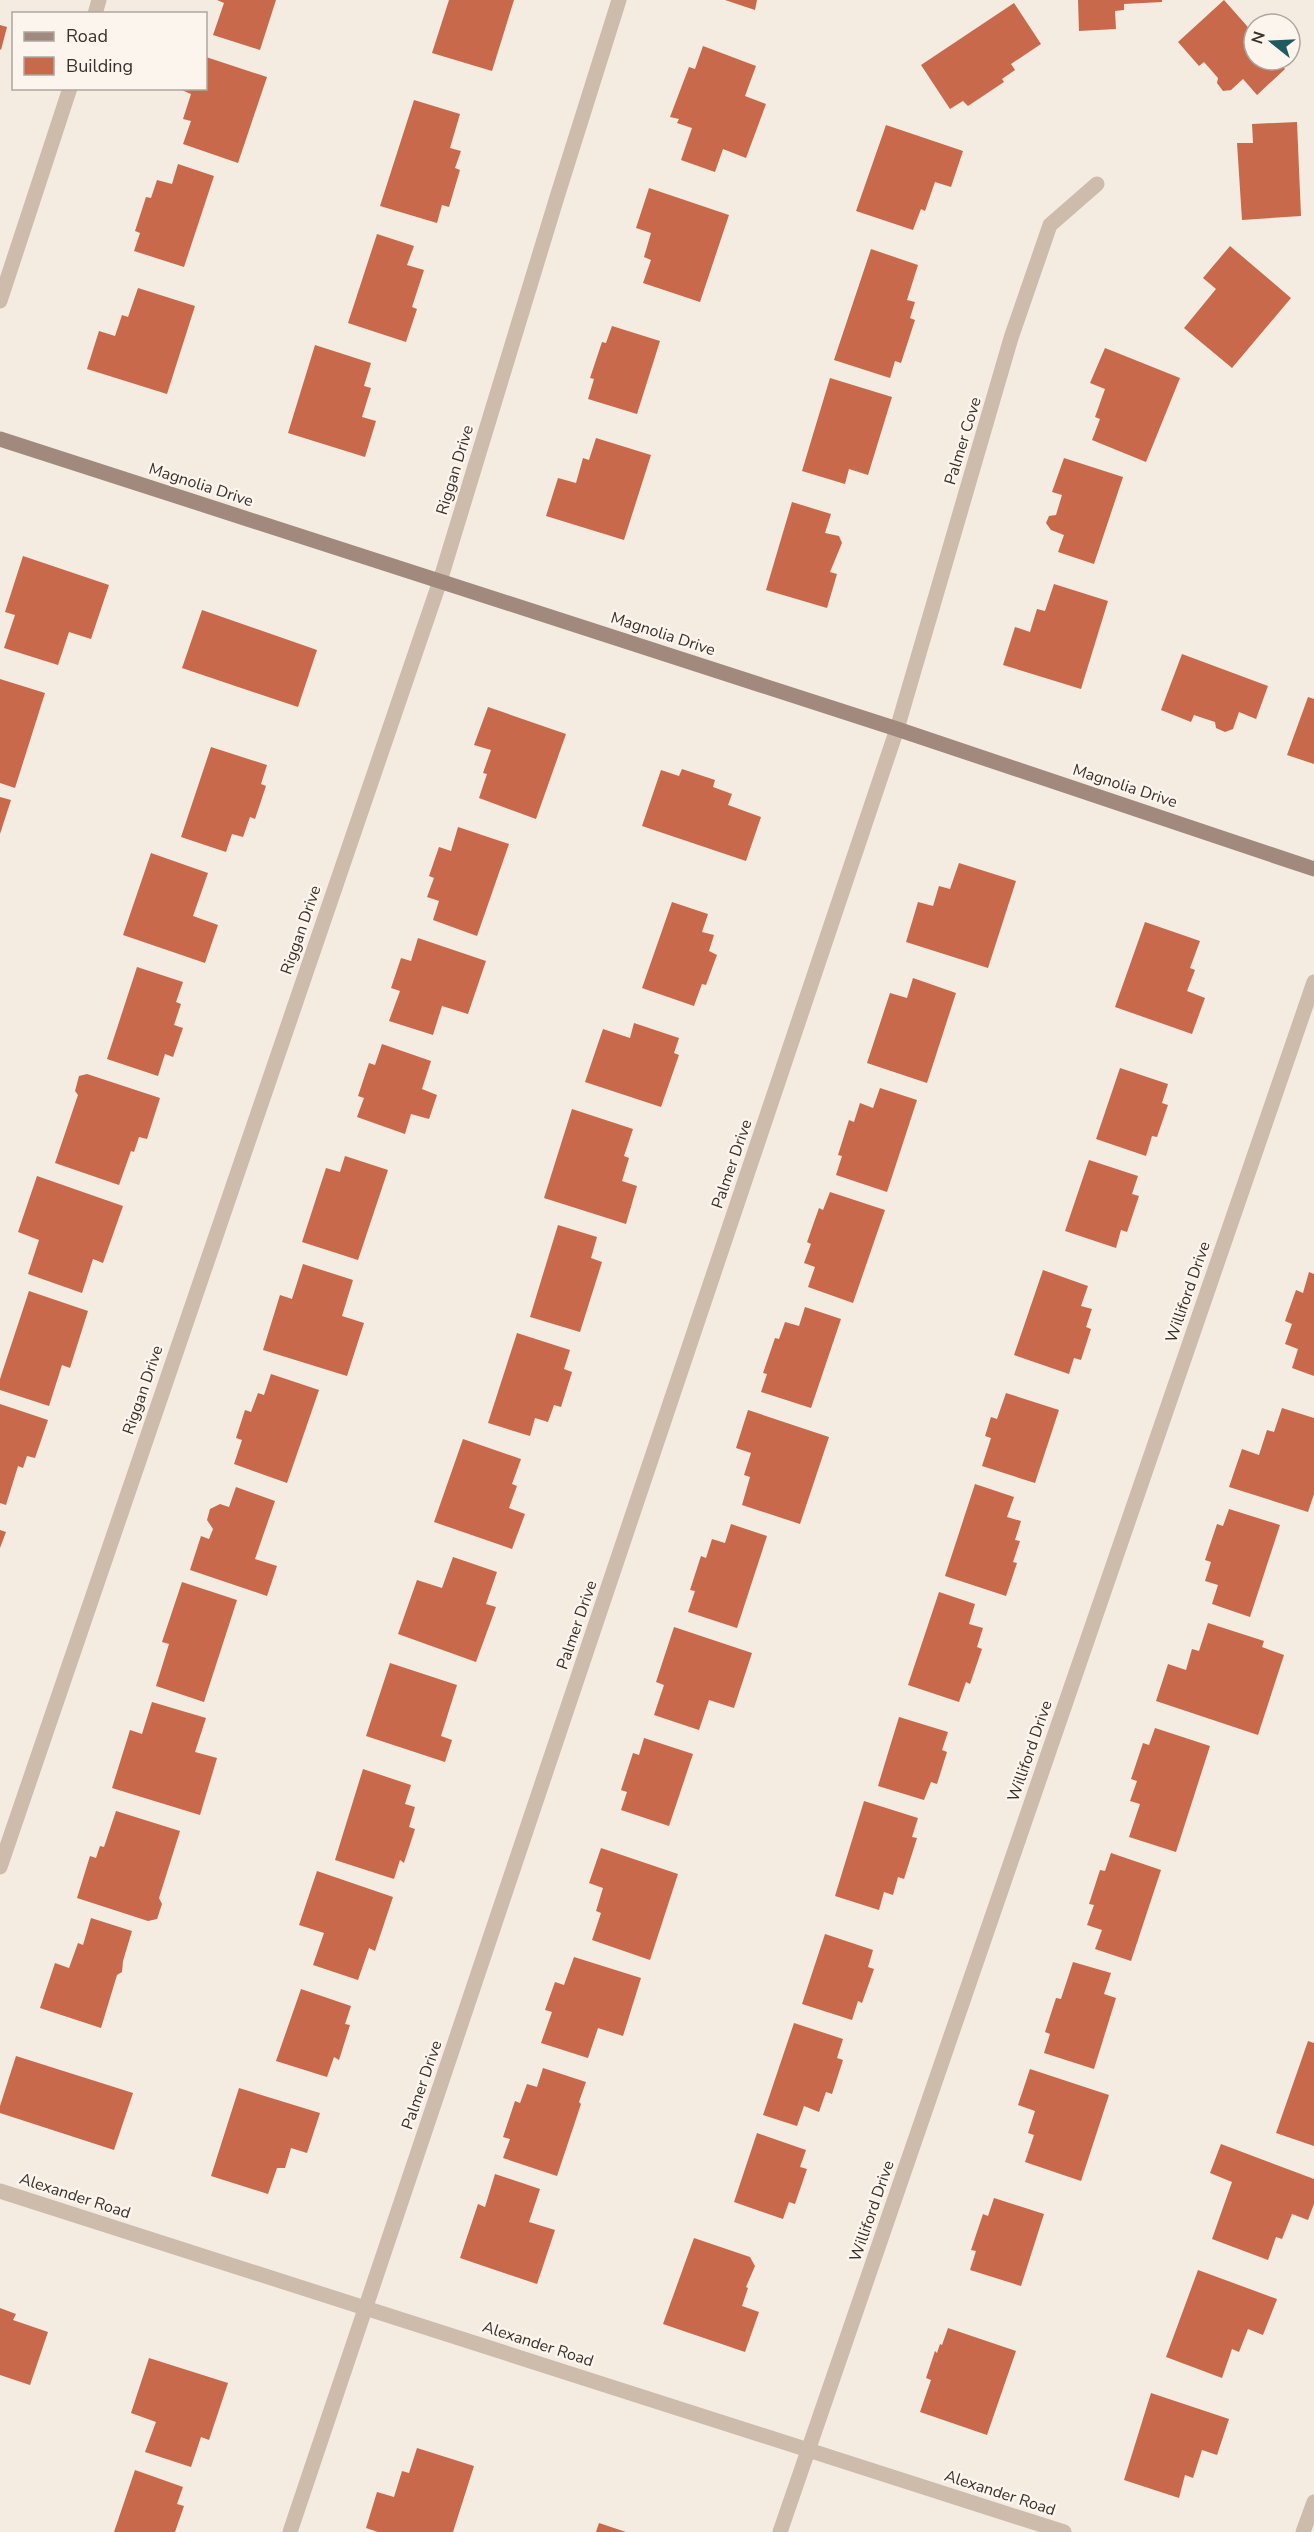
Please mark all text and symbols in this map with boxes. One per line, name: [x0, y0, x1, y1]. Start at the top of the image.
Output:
legend: [12, 12, 207, 90]
north arrow: [1242, 12, 1302, 72]
text: Road: [66, 24, 108, 48]
text: N: [1246, 29, 1271, 47]
text: Building: [66, 54, 133, 78]
street label: Palmer Cove: [939, 394, 987, 488]
street label: Riggan Drive: [431, 422, 479, 518]
street label: Magnolia Drive: [146, 458, 256, 512]
street label: Magnolia Drive: [608, 607, 718, 661]
street label: Magnolia Drive: [1070, 759, 1180, 813]
street label: Riggan Drive: [275, 883, 327, 977]
street label: Palmer Drive: [706, 1116, 758, 1212]
street label: Williford Drive: [1160, 1239, 1216, 1345]
street label: Riggan Drive: [117, 1343, 169, 1437]
street label: Palmer Drive: [551, 1577, 603, 1673]
street label: Williford Drive: [1002, 1698, 1058, 1804]
street label: Palmer Drive: [396, 2037, 448, 2133]
street label: Williford Drive: [844, 2158, 900, 2264]
street label: Alexander Road: [17, 2168, 133, 2224]
street label: Alexander Road: [480, 2316, 596, 2372]
street label: Alexander Road: [942, 2465, 1058, 2521]

